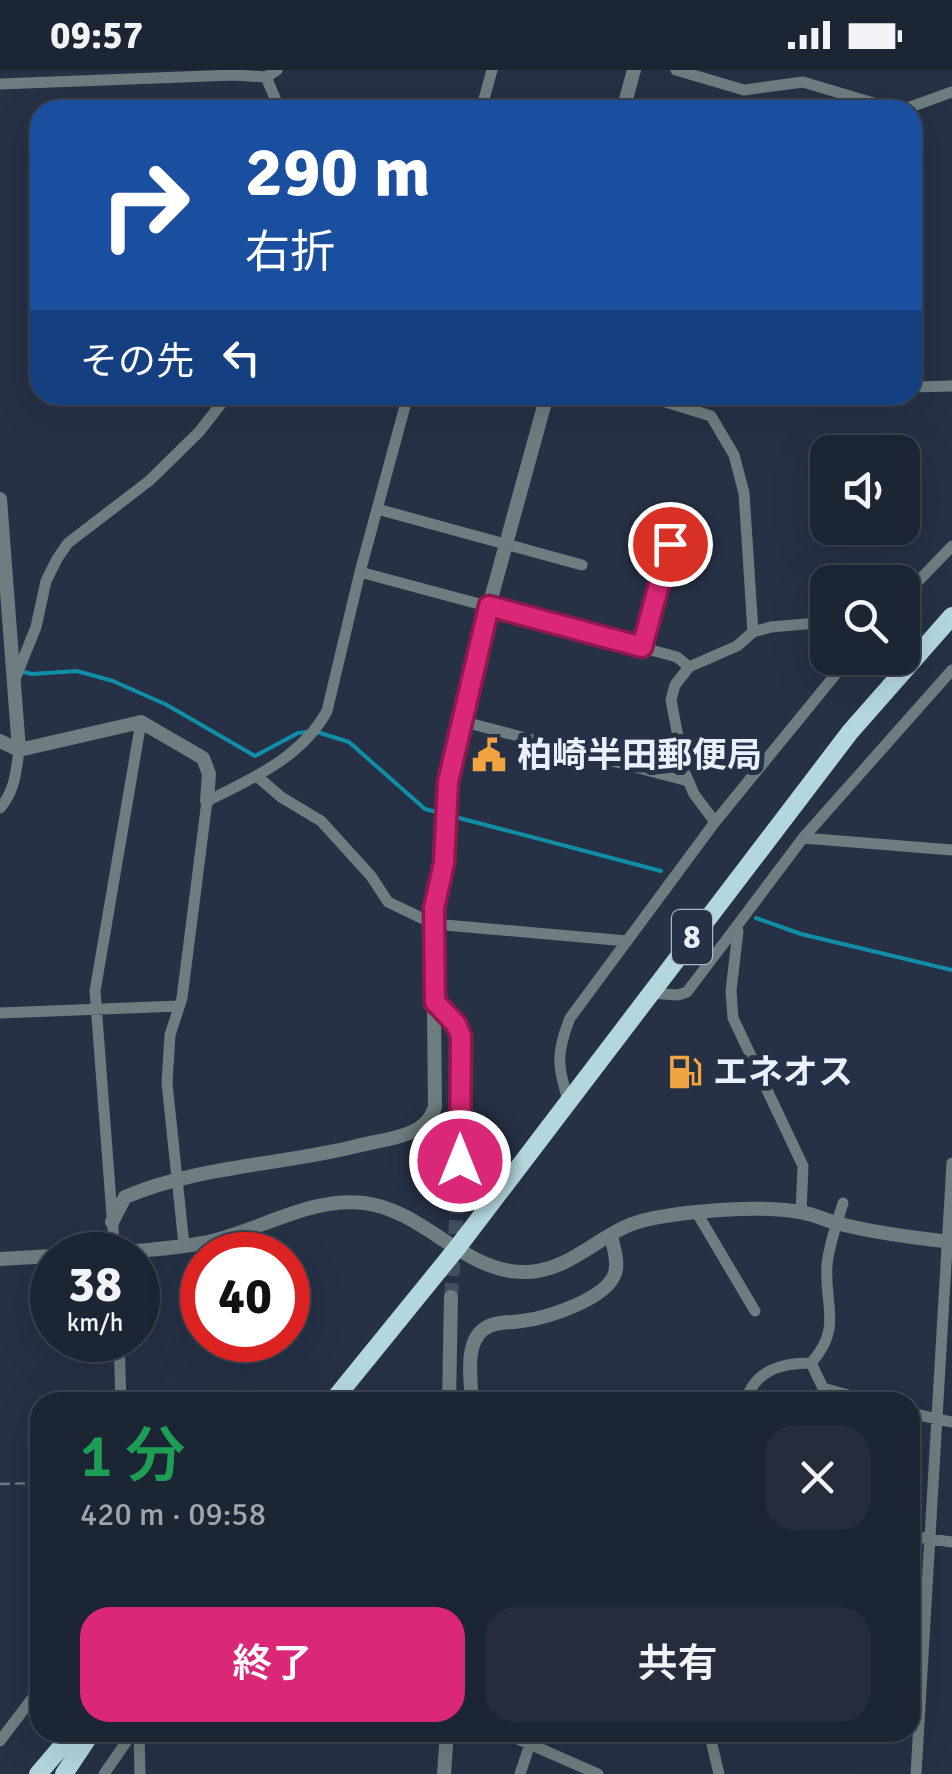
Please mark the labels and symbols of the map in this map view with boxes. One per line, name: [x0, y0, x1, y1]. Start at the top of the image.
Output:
pin: [628, 502, 713, 587]
place label: 柏崎半田郵便局: [517, 734, 762, 777]
public building icon: 柏崎半田郵便局: [470, 736, 508, 774]
road number: 8: [672, 910, 712, 964]
place label: エネオス: [713, 1051, 853, 1094]
fuel station icon: エネオス: [666, 1053, 704, 1091]
position arrow: [408, 1109, 512, 1213]
speed limit sign: 40: [180, 1232, 310, 1362]

